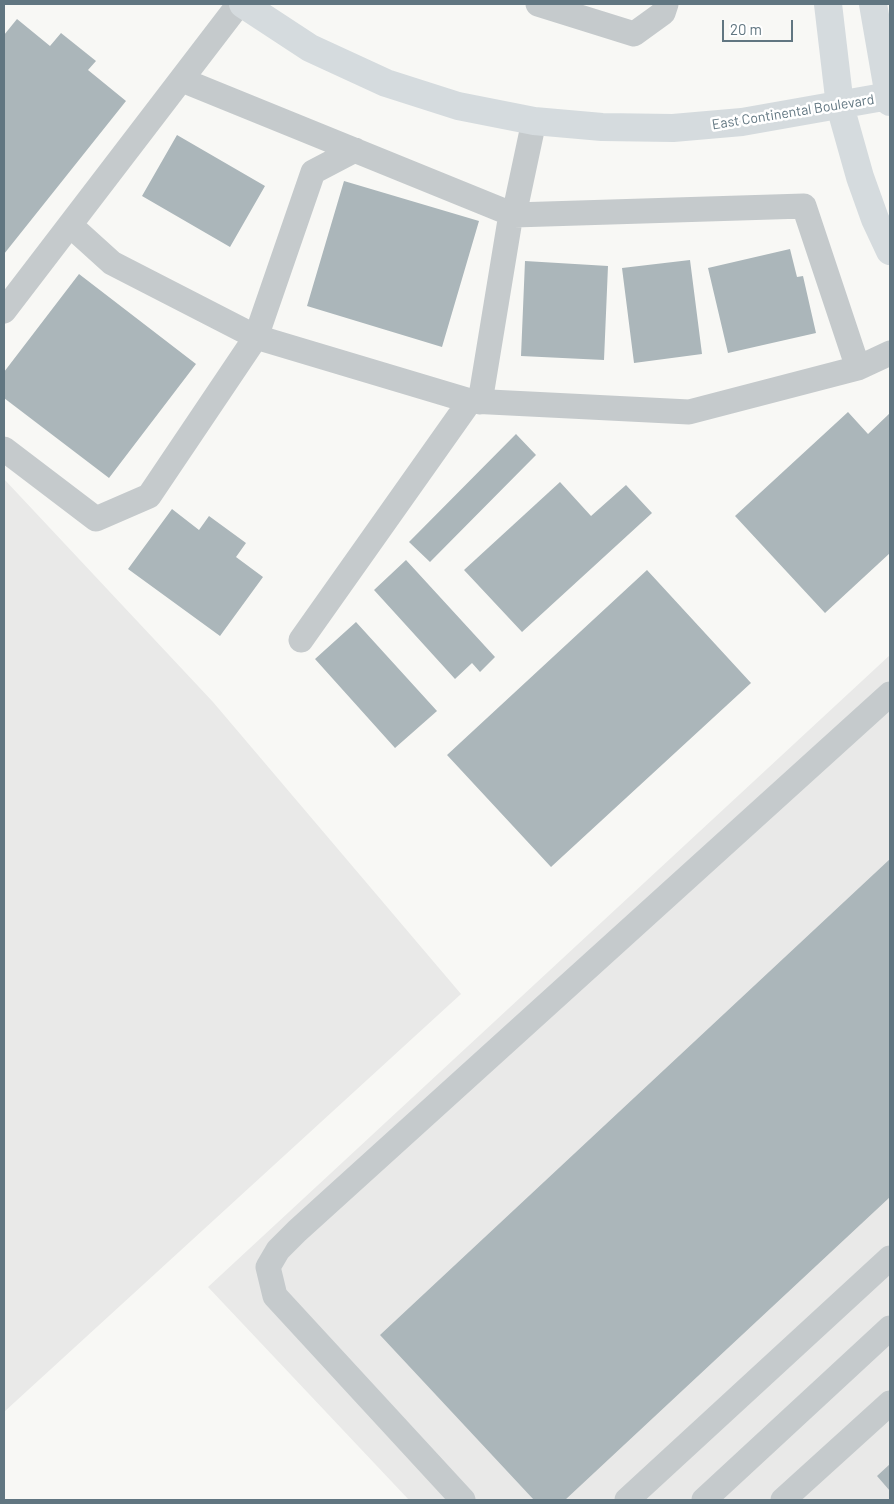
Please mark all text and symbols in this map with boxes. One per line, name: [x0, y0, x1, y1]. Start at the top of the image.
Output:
scale bar: [724, 10, 795, 42]
text: 20 m: [730, 20, 762, 38]
street label: East Continental Boulevard: [711, 91, 875, 133]

